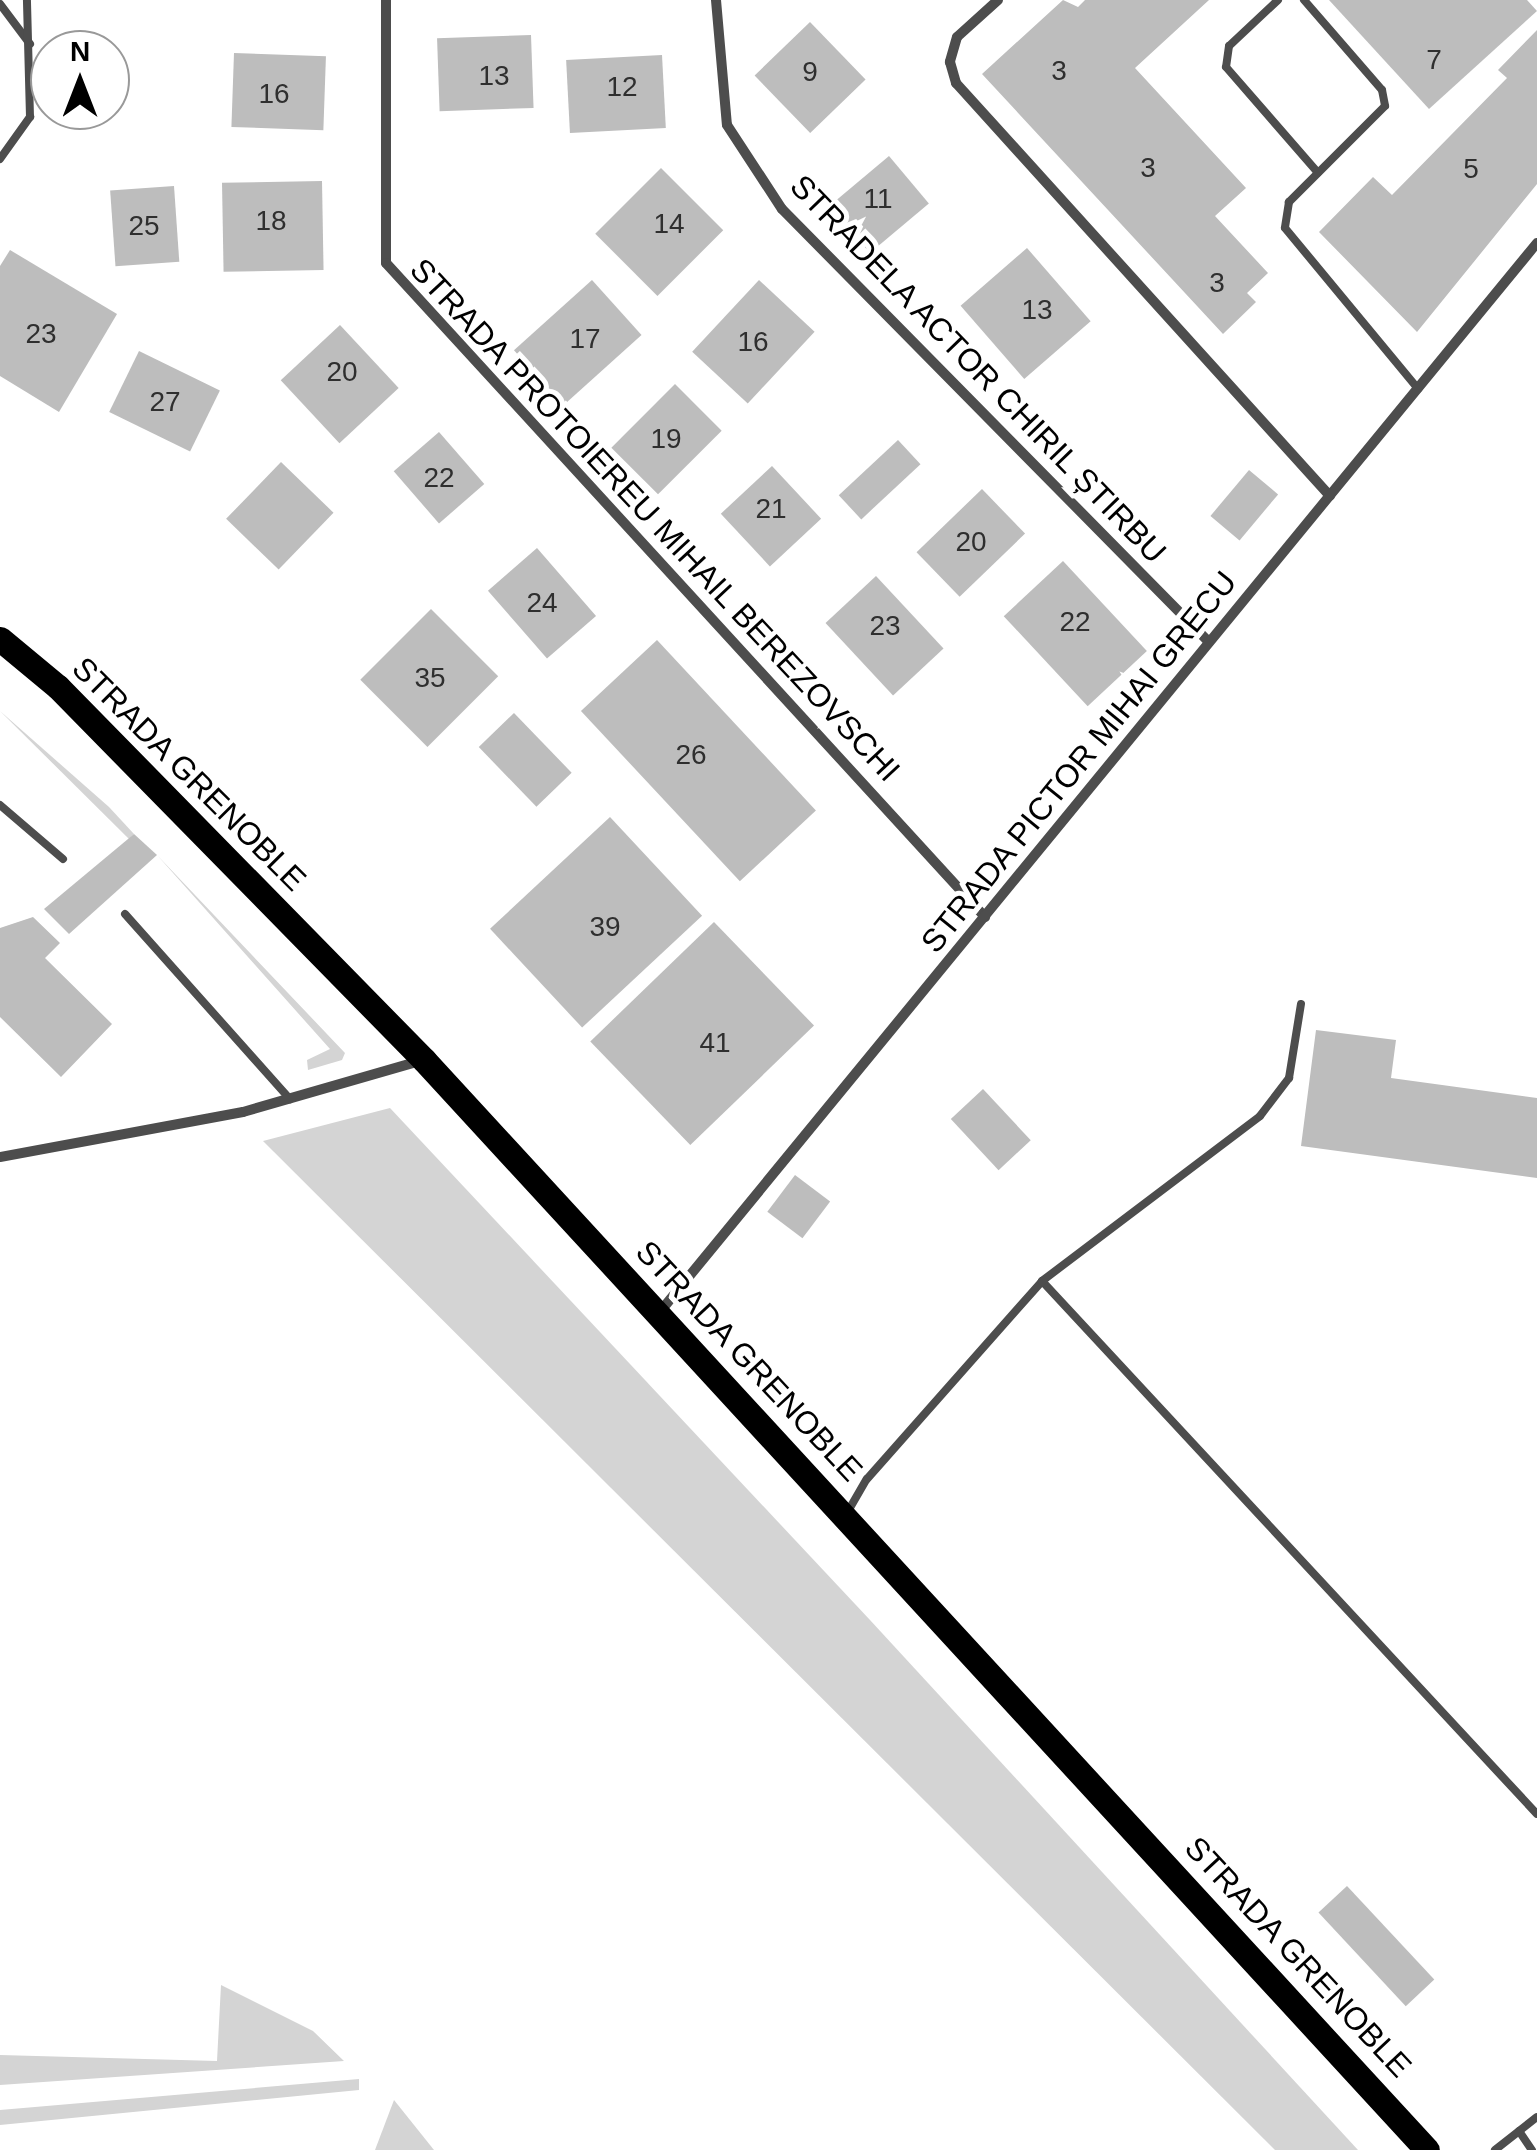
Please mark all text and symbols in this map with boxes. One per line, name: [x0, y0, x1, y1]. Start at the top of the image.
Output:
north arrow: [30, 30, 130, 130]
text: N: [70, 36, 90, 67]
house number: 7: [1426, 43, 1442, 77]
house number: 3: [1051, 54, 1067, 88]
house number: 9: [802, 55, 818, 89]
house number: 13: [478, 59, 510, 93]
house number: 12: [606, 70, 638, 104]
house number: 16: [258, 77, 290, 111]
house number: 3: [1140, 151, 1156, 185]
house number: 5: [1463, 152, 1479, 186]
street label: STRADELA ACTOR CHIRIL ȘTIRBU: [780, 165, 1176, 573]
house number: 11: [863, 182, 893, 216]
house number: 18: [255, 204, 287, 238]
house number: 14: [653, 207, 685, 241]
house number: 25: [128, 209, 160, 243]
street label: STRADA PROTOIEREU MIHAIL BEREZOVSCHI: [401, 250, 909, 790]
house number: 3: [1209, 266, 1225, 300]
house number: 13: [1021, 293, 1053, 327]
house number: 23: [25, 317, 57, 351]
house number: 17: [569, 322, 601, 356]
house number: 16: [737, 325, 769, 359]
house number: 20: [326, 355, 358, 389]
house number: 27: [149, 385, 181, 419]
house number: 19: [650, 422, 682, 456]
house number: 22: [423, 461, 455, 495]
house number: 21: [755, 492, 787, 526]
house number: 20: [955, 525, 987, 559]
street label: STRADA PICTOR MIHAI GRECU: [913, 563, 1245, 961]
house number: 24: [526, 586, 558, 620]
house number: 22: [1059, 605, 1091, 639]
house number: 23: [869, 609, 901, 643]
street label: STRADA GRENOBLE: [64, 649, 314, 899]
house number: 35: [414, 661, 446, 695]
house number: 26: [675, 738, 707, 772]
house number: 39: [589, 910, 621, 944]
house number: 41: [699, 1026, 731, 1060]
street label: STRADA GRENOBLE: [627, 1232, 871, 1490]
street label: STRADA GRENOBLE: [1176, 1828, 1420, 2086]

